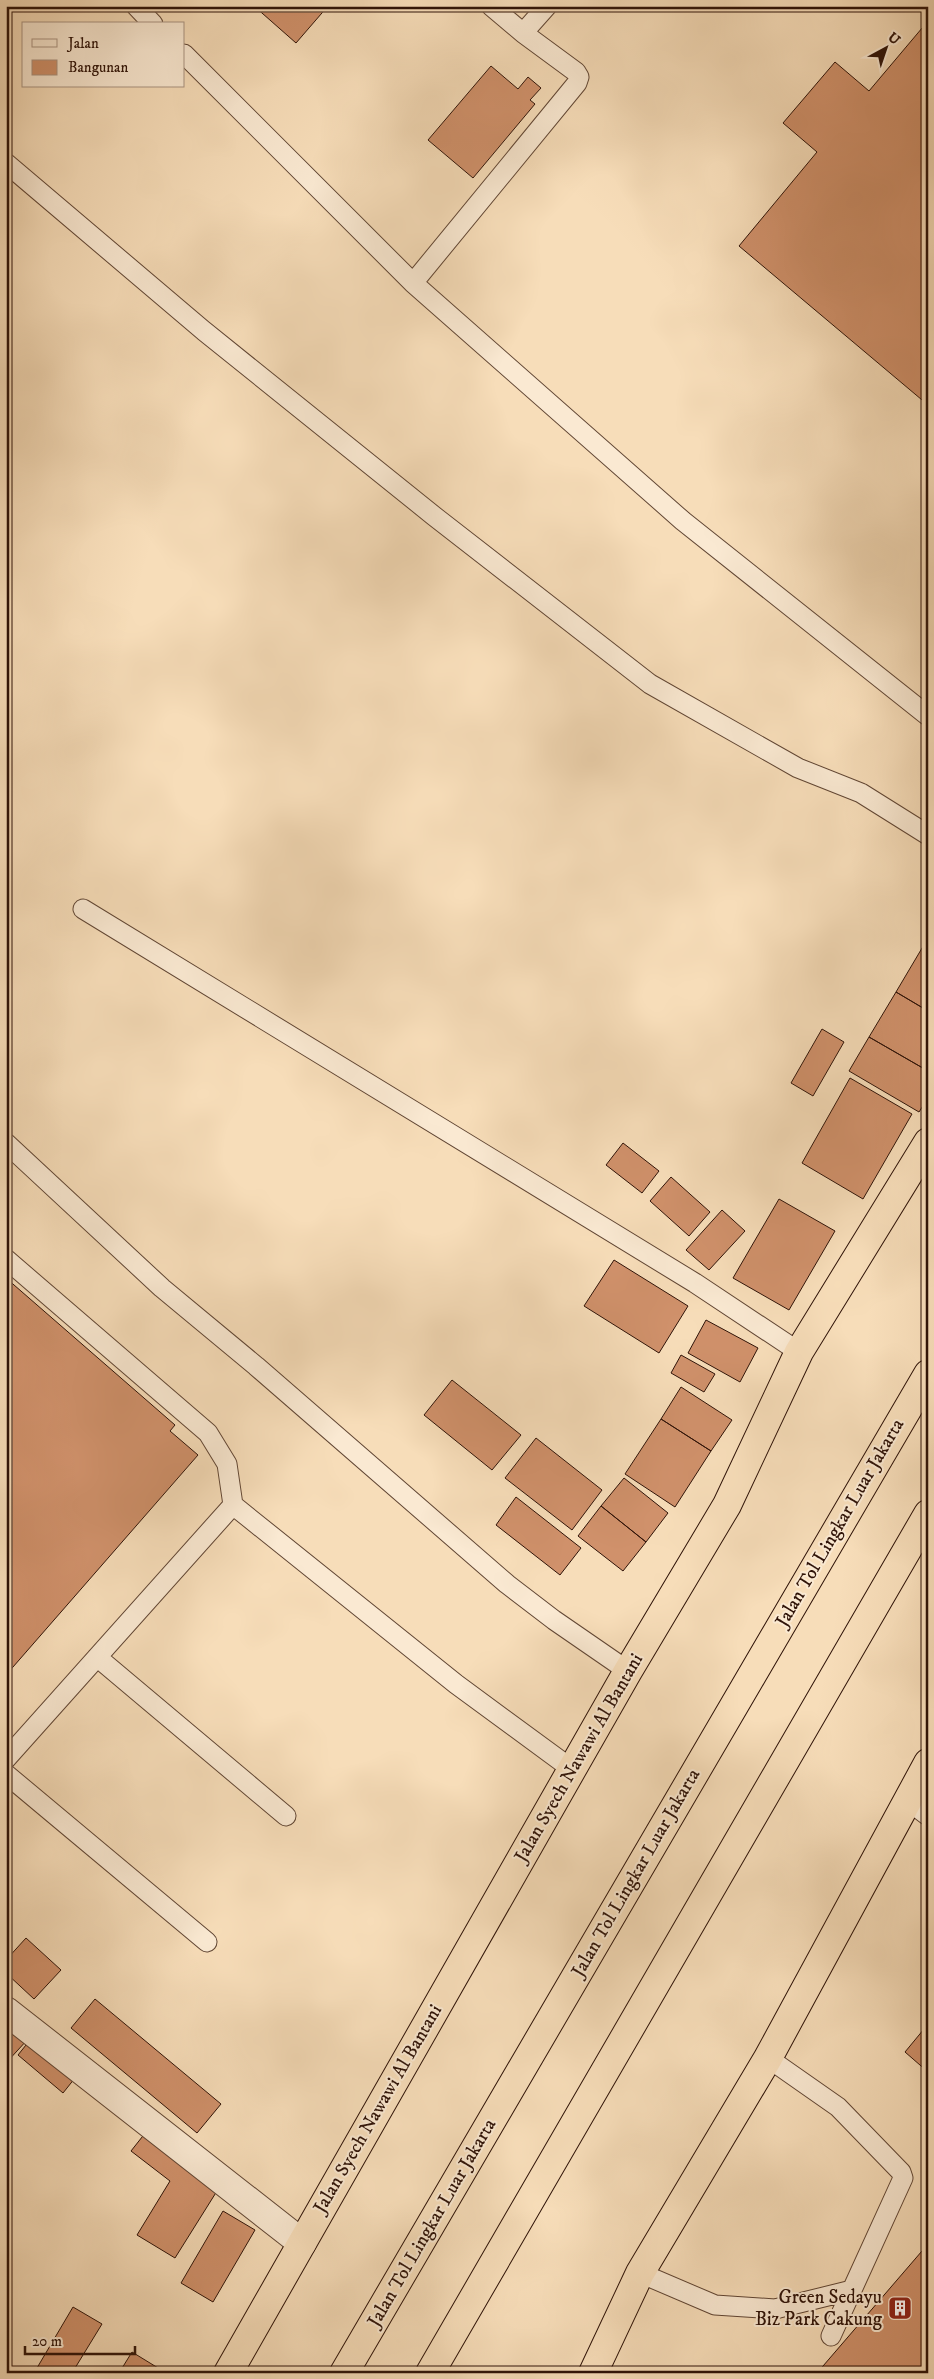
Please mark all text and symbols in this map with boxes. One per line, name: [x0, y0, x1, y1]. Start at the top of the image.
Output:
legend: [22, 22, 185, 88]
north arrow: [862, 22, 912, 72]
text: U: [884, 28, 904, 49]
text: Jalan: [66, 34, 99, 53]
text: Bangunan: [68, 58, 128, 77]
street label: Jalan Tol Lingkar Luar Jakarta: [770, 1415, 909, 1633]
street label: Jalan Syech Nawawi Al Bantani: [509, 1650, 648, 1868]
street label: Jalan Tol Lingkar Luar Jakarta: [566, 1765, 705, 1983]
street label: Jalan Syech Nawawi Al Bantani: [308, 2001, 447, 2219]
street label: Jalan Tol Lingkar Luar Jakarta: [362, 2115, 501, 2333]
place label: Green Sedayu Biz Park Cakung: [755, 2286, 883, 2331]
building icon: Green Sedayu Biz Park Cakung: [887, 2295, 913, 2321]
scale bar: [25, 2324, 135, 2356]
text: 20 m: [32, 2332, 62, 2351]

